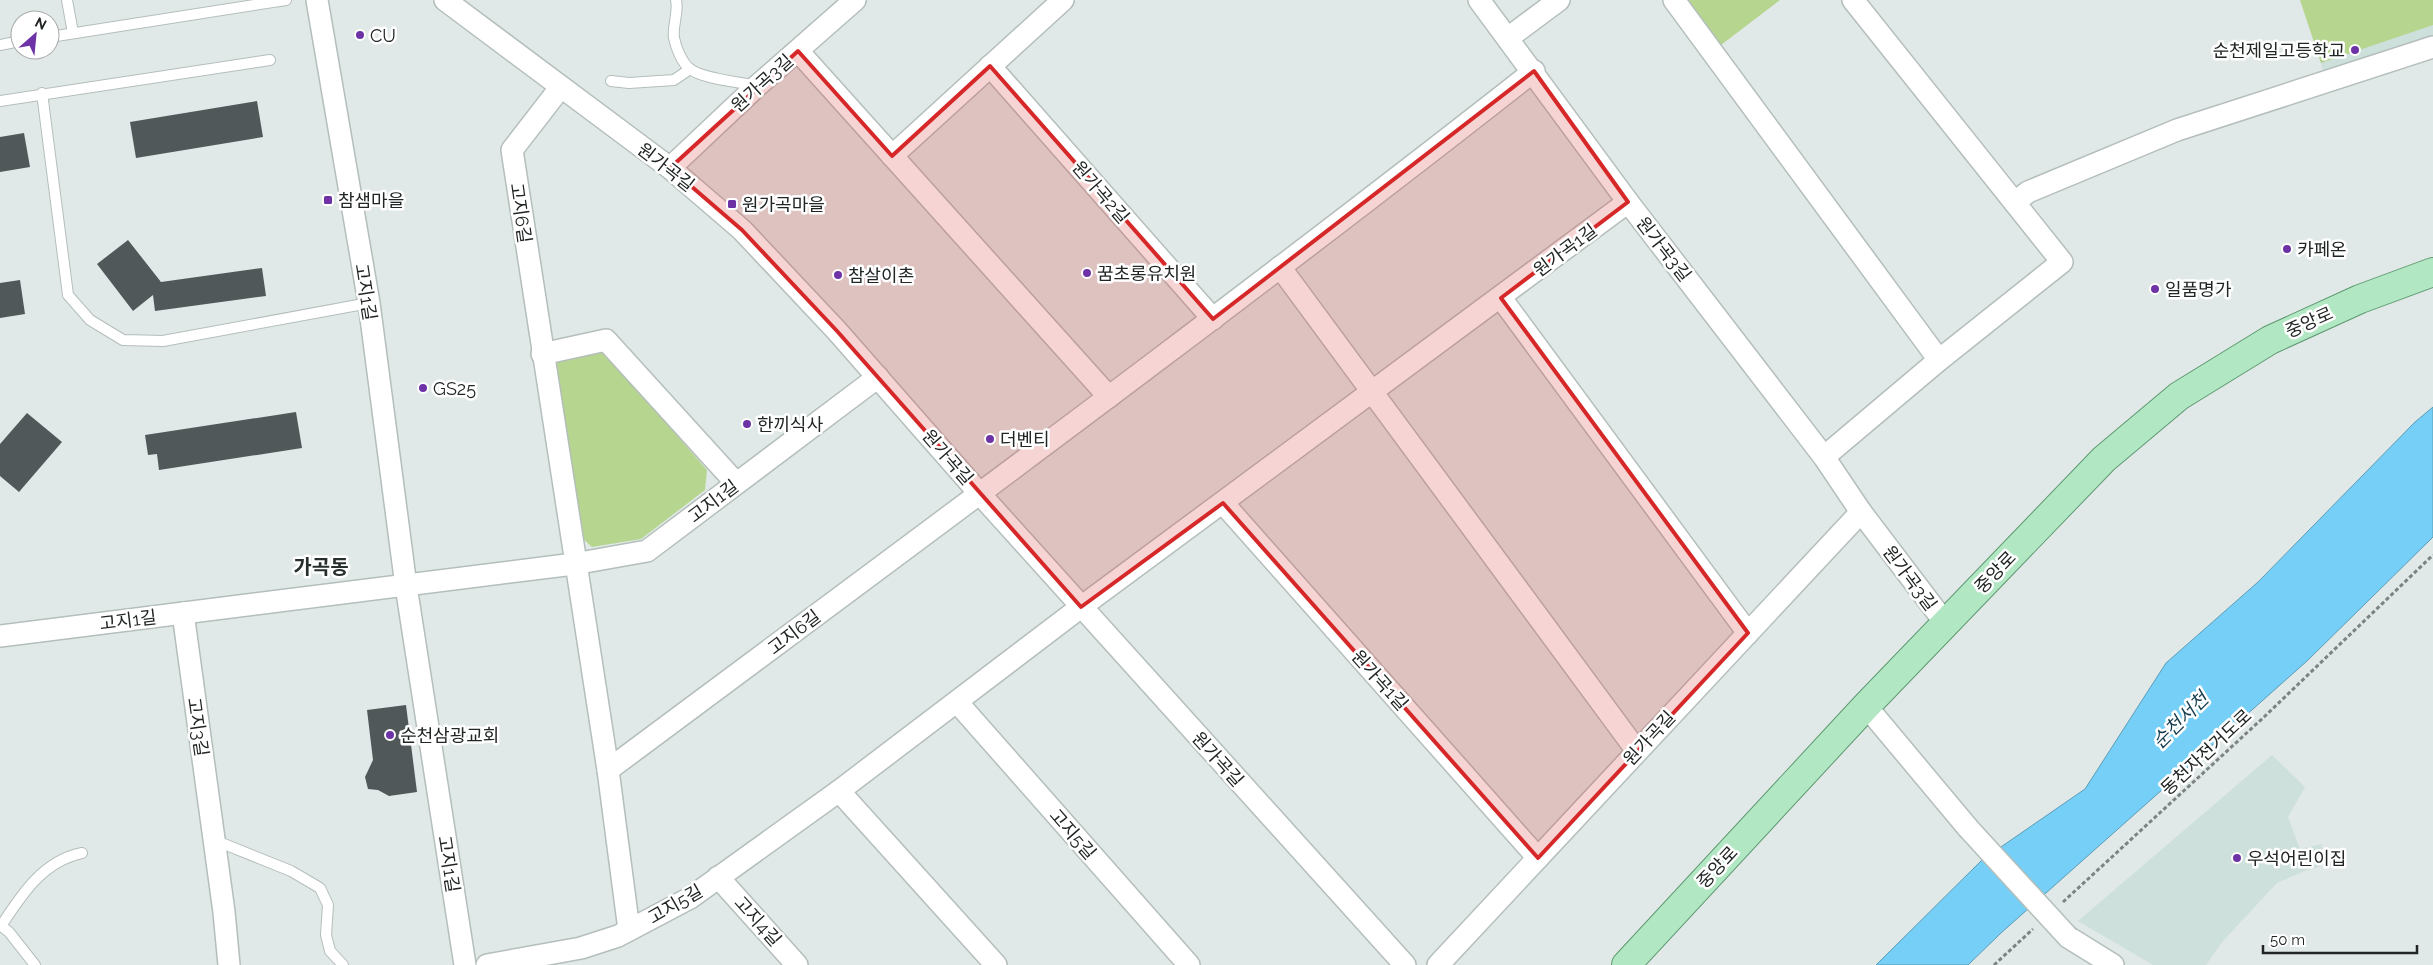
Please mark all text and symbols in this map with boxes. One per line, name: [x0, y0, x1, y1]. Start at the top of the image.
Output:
north arrow: [10, 10, 60, 60]
text: N: [33, 14, 49, 33]
place label: CU: [370, 25, 396, 46]
marker: CU: [354, 29, 366, 41]
place label: 순천제일고등학교: [2213, 40, 2345, 61]
marker: 순천제일고등학교: [2349, 44, 2361, 56]
street label: 원가곡3길: [727, 50, 797, 116]
street label: 원가곡길: [633, 138, 699, 196]
street label: 원가곡2길: [1068, 157, 1134, 227]
street label: 고지6길: [506, 182, 536, 244]
place label: 참샘마을: [338, 190, 404, 211]
marker: 참샘마을: [322, 194, 334, 206]
place label: 원가곡마을: [742, 194, 825, 215]
marker: 원가곡마을: [726, 198, 738, 210]
street label: 원가곡3길: [1632, 213, 1696, 285]
street label: 원가곡1길: [1529, 219, 1601, 281]
place label: 카페온: [2297, 239, 2347, 260]
marker: 카페온: [2281, 243, 2293, 255]
street label: 고지1길: [351, 262, 381, 322]
place label: 꿈초롱유치원: [1097, 263, 1196, 284]
place label: 참살이촌: [848, 265, 914, 286]
marker: 꿈초롱유치원: [1081, 267, 1093, 279]
marker: 참살이촌: [832, 269, 844, 281]
place label: 일품명가: [2165, 279, 2232, 300]
marker: 일품명가: [2149, 283, 2161, 295]
street label: 중앙로: [2282, 302, 2336, 342]
place label: GS25: [433, 378, 476, 399]
marker: GS25: [417, 382, 429, 394]
place label: 한끼식사: [757, 414, 824, 435]
marker: 한끼식사: [741, 418, 753, 430]
street label: 원가곡길: [918, 425, 978, 489]
place label: 더벤티: [1000, 429, 1050, 450]
marker: 더벤티: [984, 433, 996, 445]
street label: 고지1길: [684, 475, 742, 527]
street label: 원가곡3길: [1879, 541, 1941, 615]
street label: 중앙로: [1970, 547, 2020, 597]
district label: 가곡동: [293, 555, 349, 579]
street label: 고지6길: [764, 605, 824, 659]
street label: 고지1길: [98, 606, 158, 634]
street label: 원가곡1길: [1347, 645, 1413, 715]
water label: 순천서천: [2148, 686, 2214, 752]
street label: 고지3길: [183, 696, 213, 758]
street label: 동천자전거도로: [2156, 705, 2256, 799]
street label: 원가곡길: [1619, 707, 1679, 769]
place label: 순천삼광교회: [400, 725, 499, 746]
street label: 원가곡길: [1188, 727, 1248, 791]
marker: 순천삼광교회: [384, 729, 396, 741]
street label: 고지5길: [1046, 805, 1100, 863]
street label: 고지1길: [434, 834, 464, 894]
street label: 중앙로: [1692, 842, 1742, 892]
place label: 우석어린이집: [2247, 848, 2346, 869]
marker: 우석어린이집: [2231, 852, 2243, 864]
street label: 고지5길: [644, 880, 706, 928]
street label: 고지4길: [730, 892, 786, 950]
scale bar: [2263, 922, 2417, 954]
text: 50 m: [2270, 931, 2305, 949]

